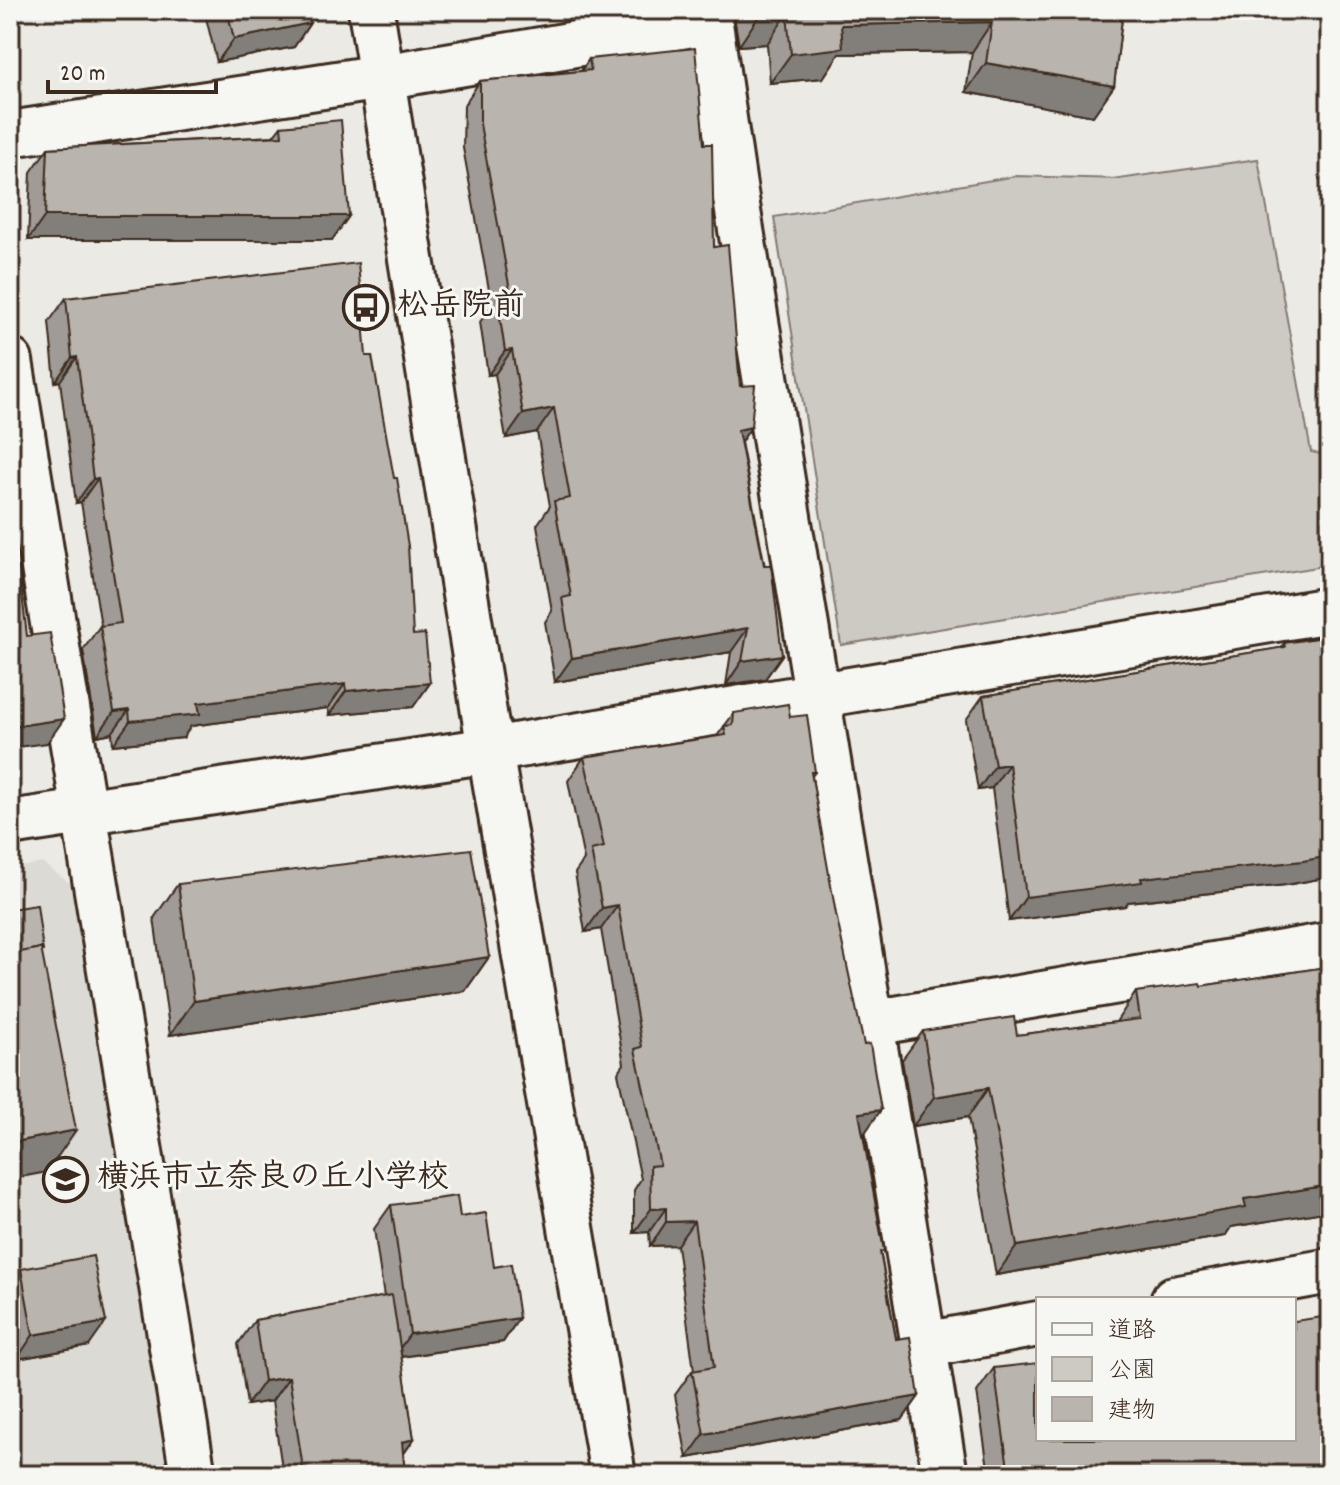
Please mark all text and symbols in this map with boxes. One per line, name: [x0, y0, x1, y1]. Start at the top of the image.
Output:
scale bar: [48, 44, 216, 94]
text: 20 m: [60, 58, 106, 92]
bus stop icon: 松岳院前: [342, 284, 390, 332]
place label: 松岳院前: [397, 285, 525, 331]
school or university icon: 横浜市立奈良の丘小学校: [42, 1156, 90, 1204]
place label: 横浜市立奈良の丘小学校: [97, 1157, 449, 1203]
legend: [1036, 1297, 1296, 1441]
text: 道路: [1108, 1315, 1156, 1349]
text: 公園: [1108, 1355, 1156, 1389]
text: 建物: [1108, 1395, 1156, 1429]

